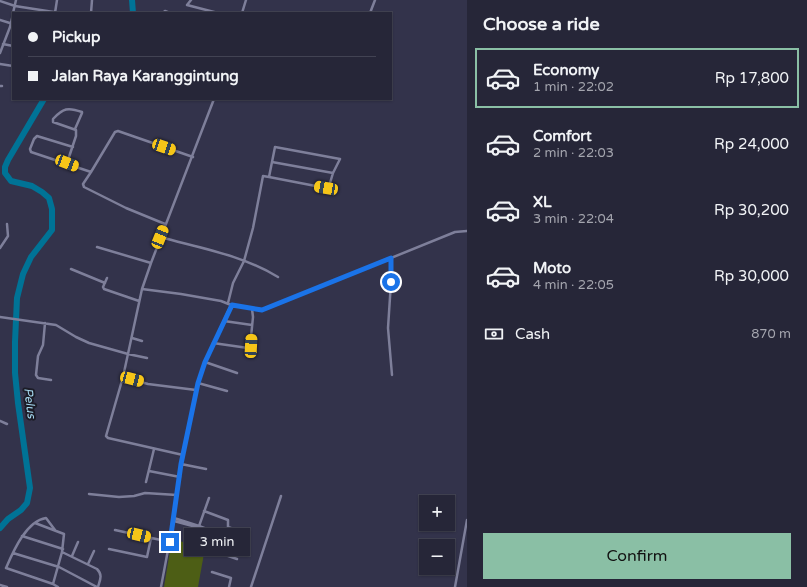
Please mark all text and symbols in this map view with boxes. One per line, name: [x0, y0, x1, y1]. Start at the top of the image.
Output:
text: Choose a ride: [483, 13, 600, 35]
text: Pickup: [52, 28, 100, 46]
icon: car: [485, 60, 521, 96]
text: Economy: [533, 61, 599, 79]
text: Jalan Raya Karanggintung: [52, 67, 239, 85]
text: Rp 17,800: [715, 69, 789, 87]
text: 1 min · 22:02: [533, 79, 614, 95]
icon: car: [485, 126, 521, 162]
text: Comfort: [533, 127, 592, 145]
text: Rp 24,000: [714, 135, 789, 153]
car: [151, 137, 177, 157]
text: 2 min · 22:03: [533, 145, 614, 161]
car: [54, 153, 80, 173]
car: [313, 180, 339, 196]
icon: car: [485, 192, 521, 228]
text: XL: [533, 193, 552, 211]
text: Rp 30,200: [714, 201, 789, 219]
text: 3 min · 22:04: [533, 211, 614, 227]
car: [150, 224, 170, 250]
icon: car: [485, 258, 521, 294]
text: Moto: [533, 259, 571, 277]
text: Rp 30,000: [714, 267, 789, 285]
route start: [382, 273, 400, 291]
text: 4 min · 22:05: [533, 277, 614, 293]
icon: cash: [483, 323, 505, 345]
text: Cash: [515, 325, 550, 343]
text: 870 m: [751, 326, 791, 342]
car: [244, 334, 258, 358]
car: [119, 370, 145, 388]
water label: Pelus: [21, 387, 39, 420]
map controls: [419, 495, 455, 575]
button: +: [419, 495, 455, 531]
car: [126, 526, 152, 544]
callout: 3 min: [184, 528, 250, 556]
route end: [161, 533, 179, 551]
button: Confirm: [483, 533, 791, 579]
text: 3 min: [200, 534, 234, 550]
button: −: [419, 539, 455, 575]

